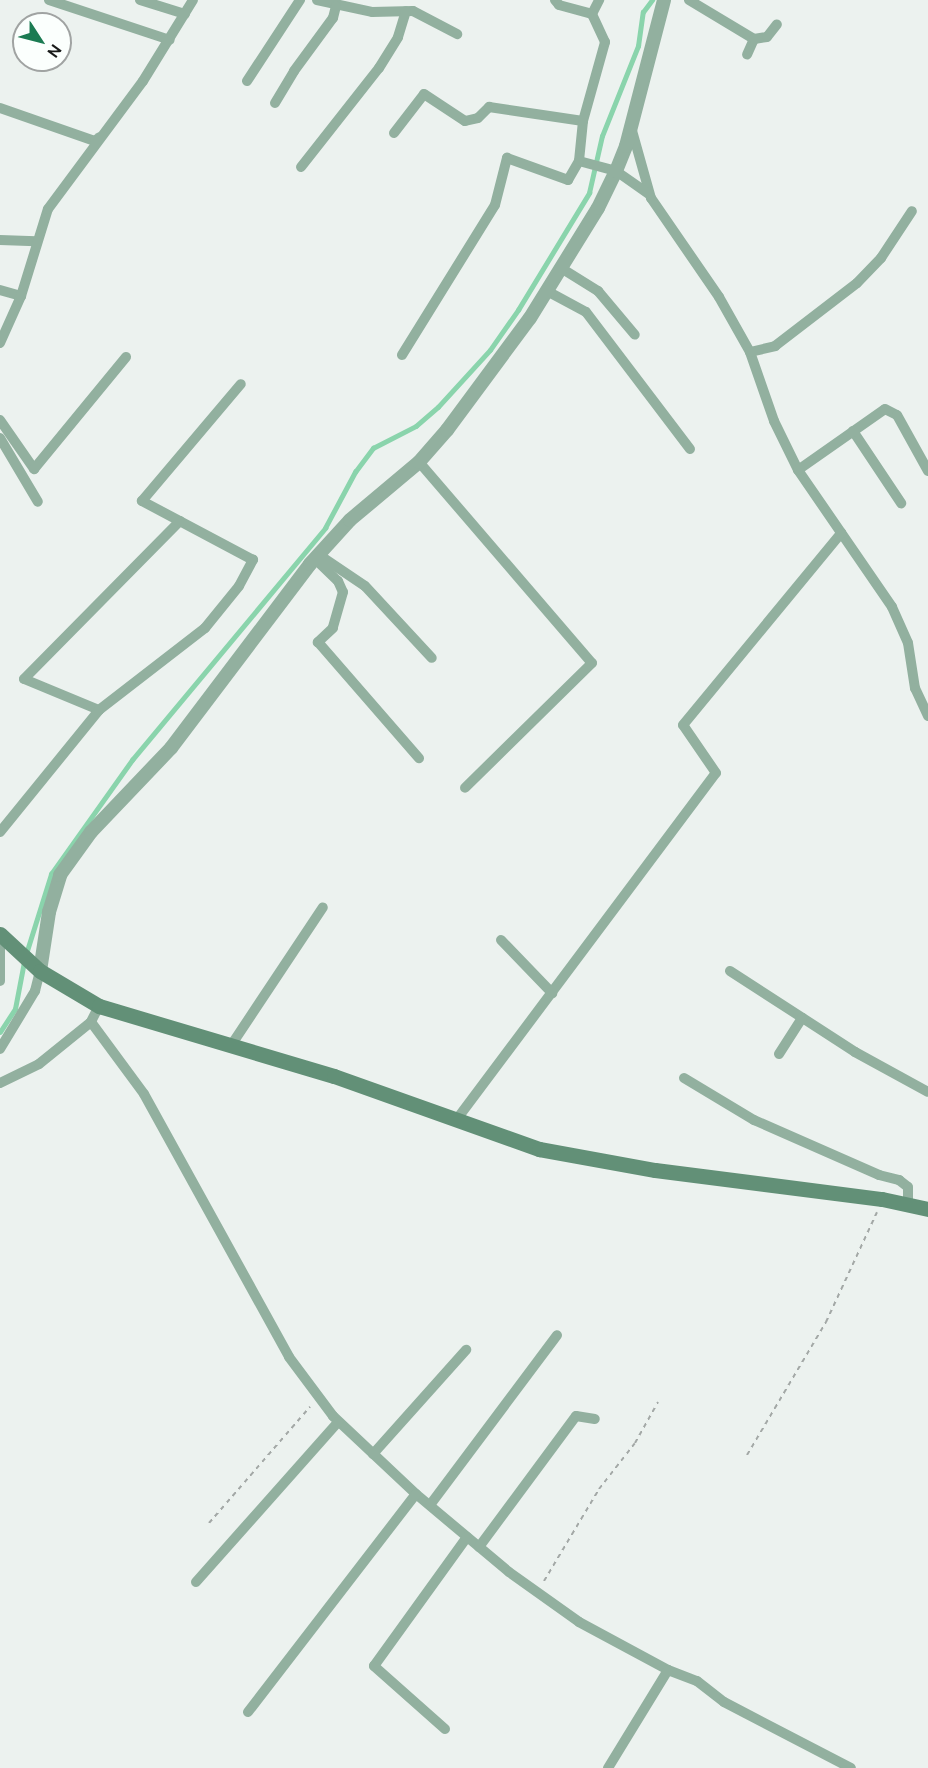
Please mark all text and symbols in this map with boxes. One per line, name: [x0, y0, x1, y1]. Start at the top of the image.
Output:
north arrow: [12, 12, 72, 72]
text: N: [44, 41, 66, 62]

